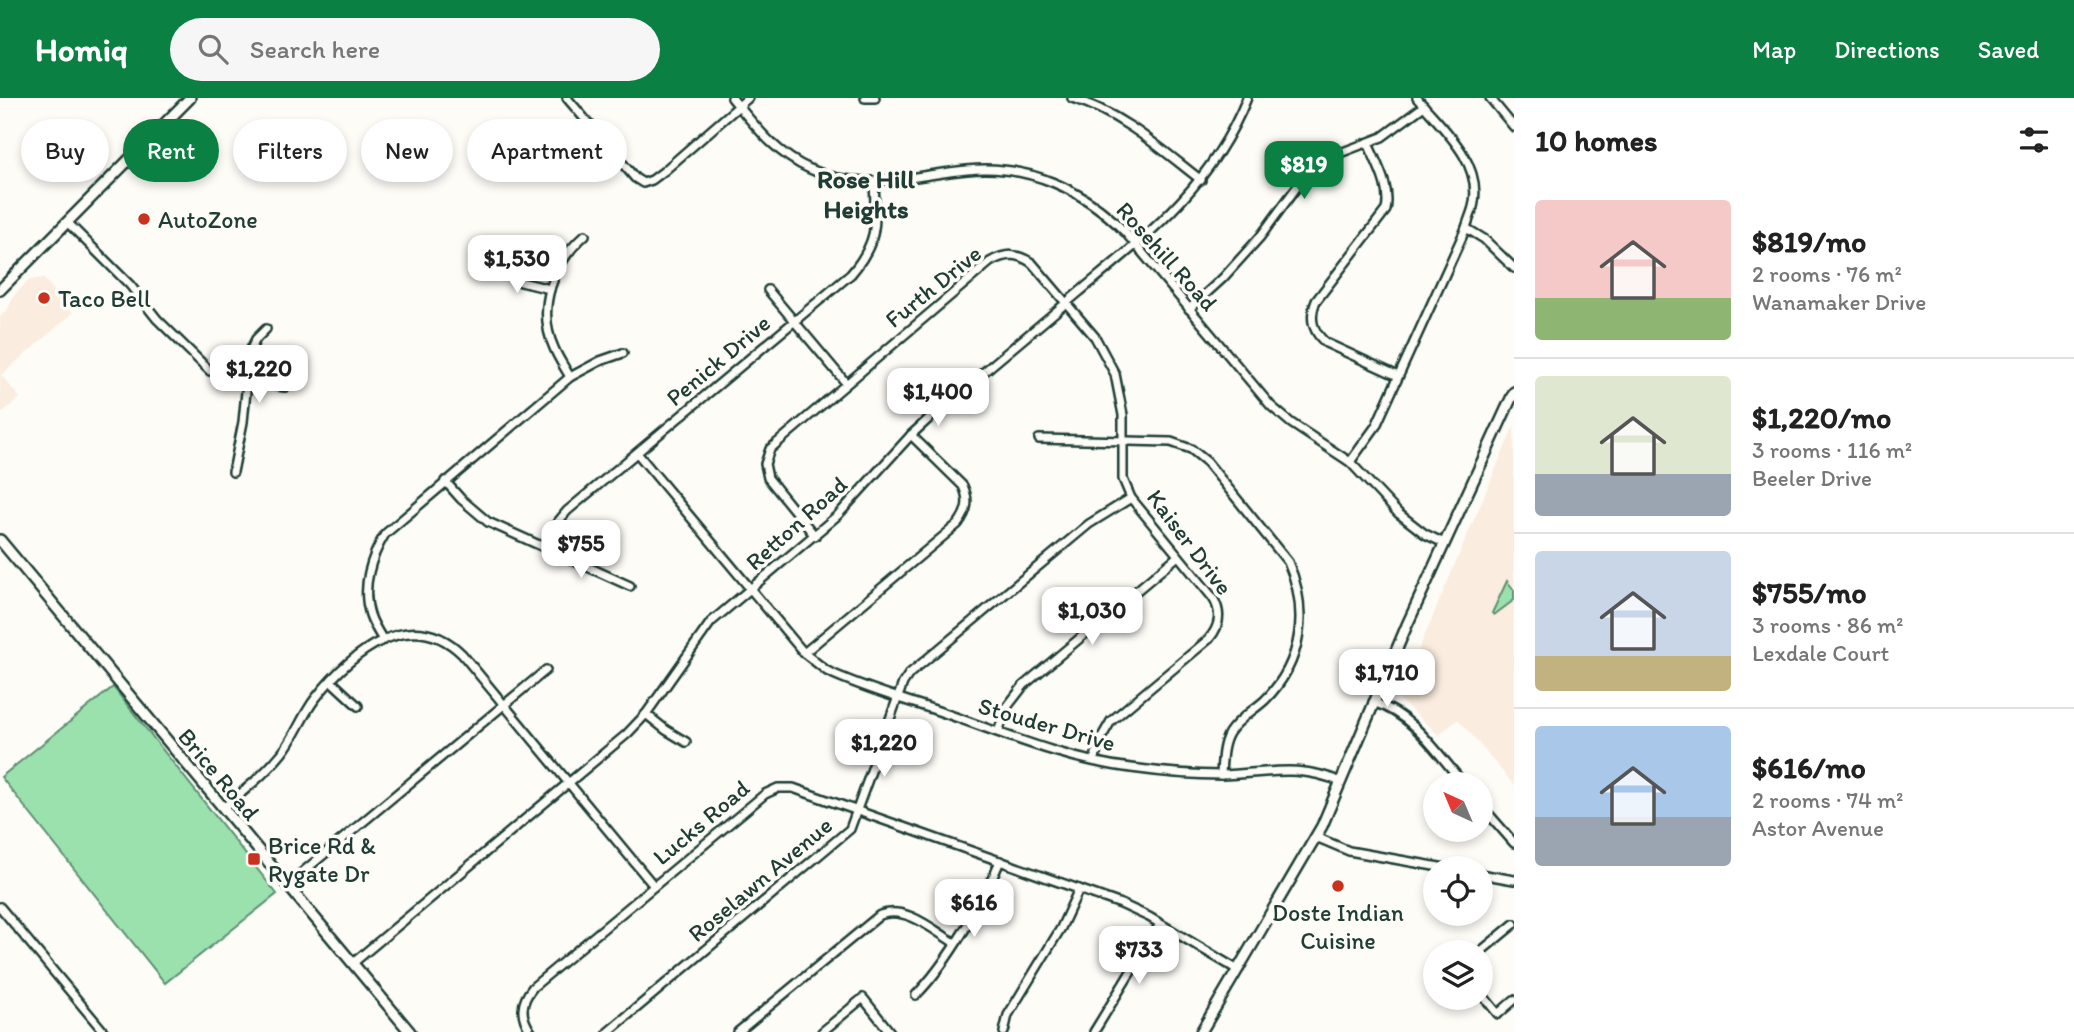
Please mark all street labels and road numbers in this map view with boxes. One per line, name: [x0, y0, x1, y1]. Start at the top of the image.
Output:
street label: Rosehill Road: [1110, 195, 1224, 317]
street label: Furth Drive: [879, 238, 987, 334]
street label: Penick Drive: [660, 308, 776, 412]
street label: Retton Road: [739, 470, 853, 576]
street label: Kaiser Drive: [1141, 483, 1239, 601]
street label: Stouder Drive: [975, 691, 1119, 757]
street label: Brice Road: [172, 722, 266, 826]
street label: Lucks Road: [647, 773, 755, 871]
street label: Roselawn Avenue: [682, 810, 838, 948]

